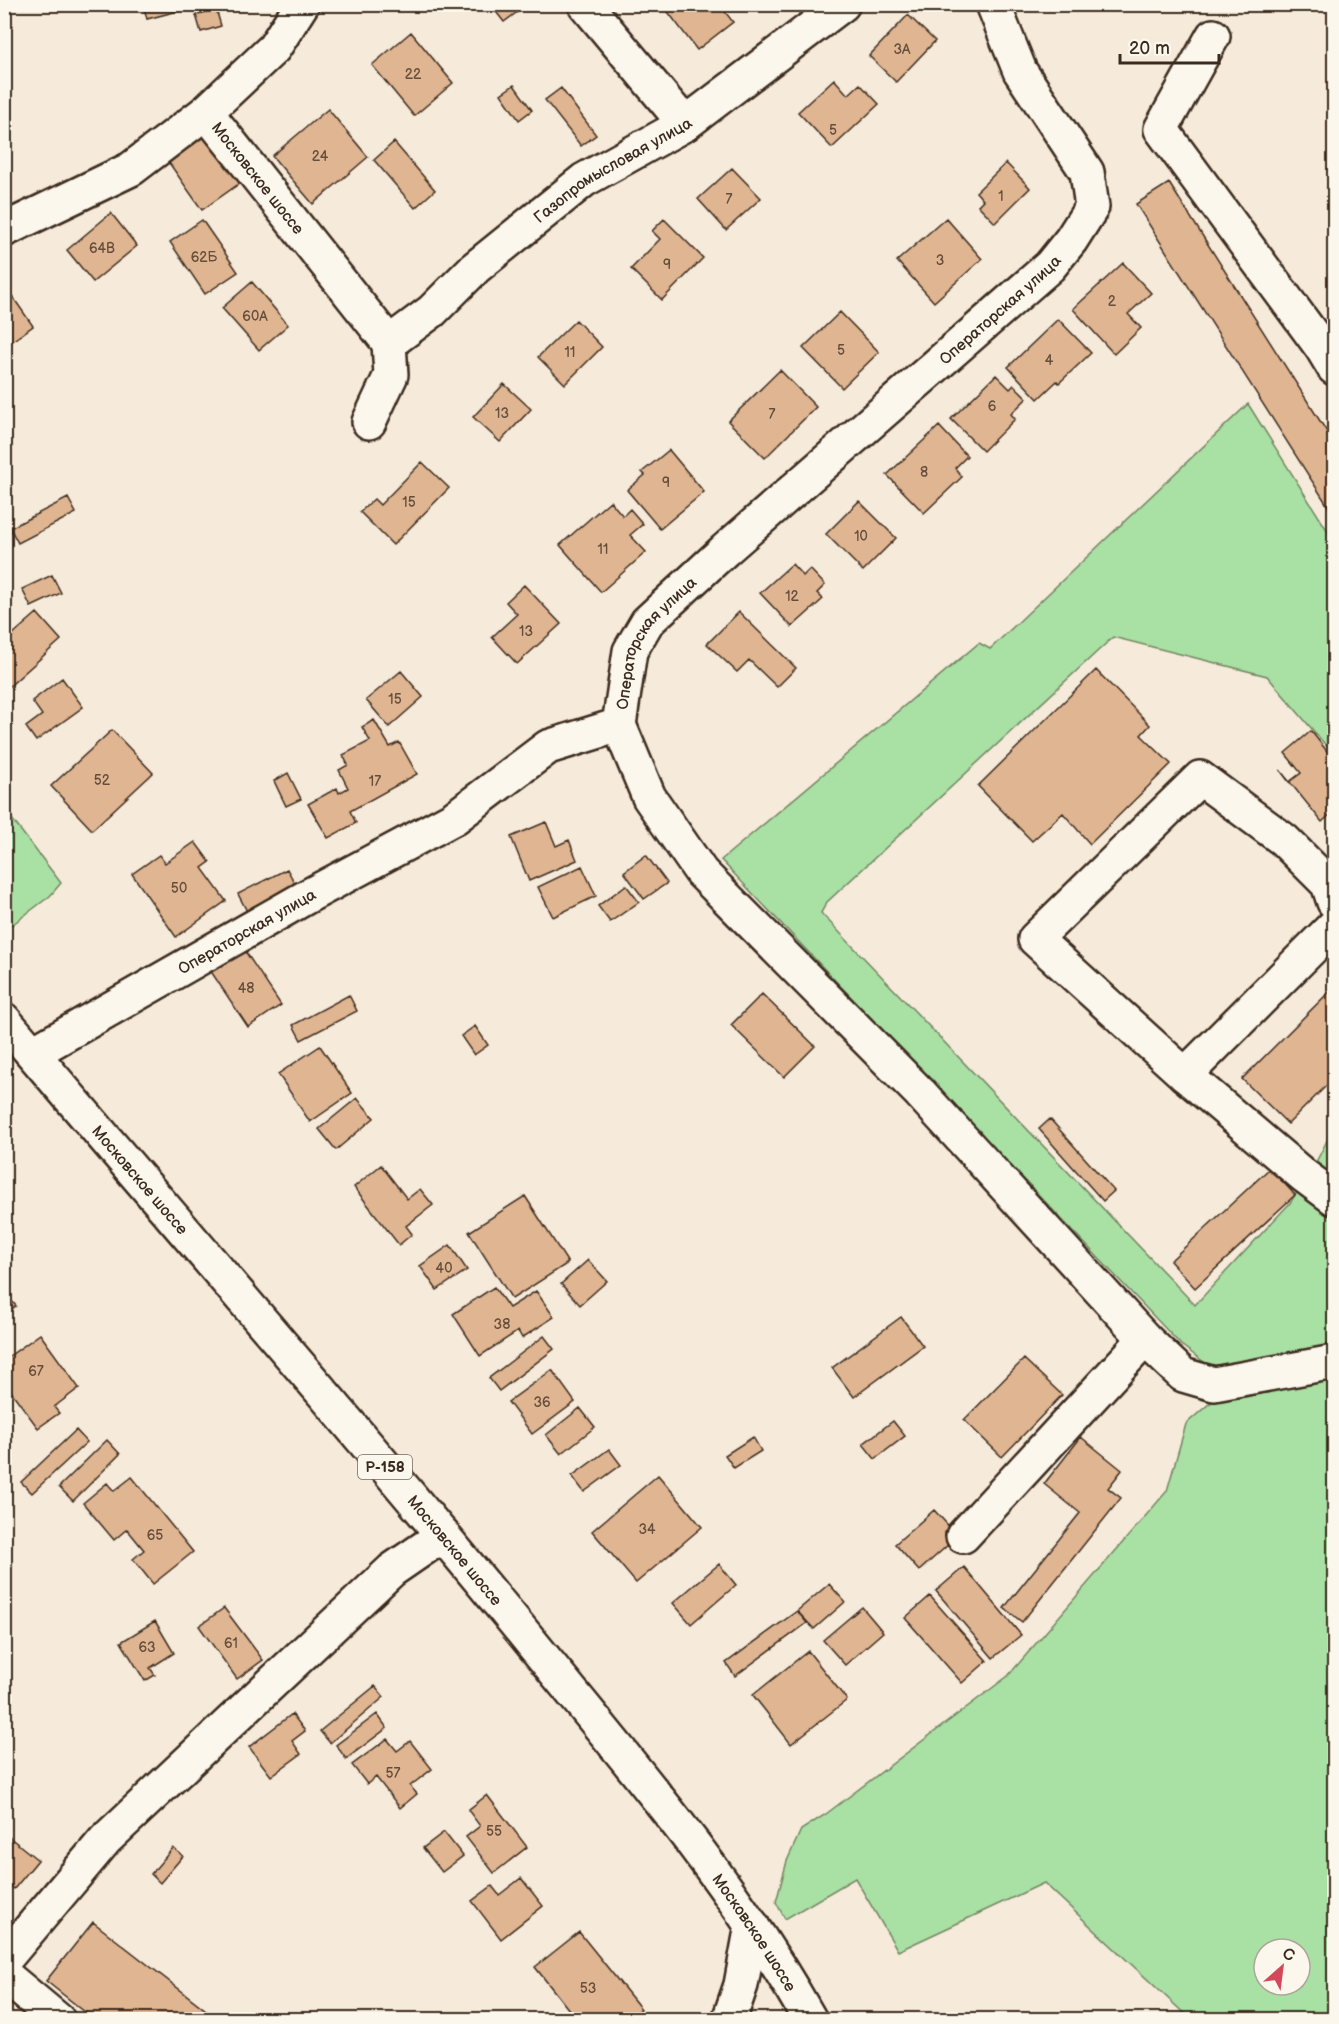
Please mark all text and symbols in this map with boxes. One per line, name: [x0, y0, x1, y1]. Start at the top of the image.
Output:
scale bar: [1120, 27, 1219, 65]
text: 20 m: [1129, 38, 1170, 59]
house number: 3А: [893, 41, 911, 58]
house number: 22: [405, 66, 422, 83]
street label: Газопромысловая улица: [530, 114, 697, 228]
street label: Московское шоссе: [207, 119, 307, 239]
house number: 5: [829, 122, 837, 139]
house number: 24: [312, 148, 329, 165]
house number: 1: [998, 188, 1004, 205]
house number: 7: [726, 191, 733, 208]
house number: 64В: [89, 240, 115, 257]
house number: 62Б: [191, 249, 218, 266]
house number: 3: [936, 252, 944, 269]
street label: Операторская улица: [936, 252, 1066, 369]
house number: 9: [663, 256, 671, 273]
house number: 2: [1108, 293, 1117, 310]
house number: 60А: [242, 308, 268, 325]
house number: 5: [837, 342, 845, 359]
house number: 11: [565, 344, 575, 361]
house number: 4: [1045, 352, 1054, 369]
house number: 6: [988, 398, 997, 415]
house number: 13: [495, 405, 509, 422]
house number: 7: [769, 406, 776, 423]
house number: 8: [920, 464, 928, 481]
house number: 9: [662, 474, 670, 491]
house number: 15: [402, 494, 416, 511]
house number: 10: [854, 528, 868, 545]
house number: 11: [598, 541, 608, 558]
street label: Операторская улица: [613, 573, 701, 711]
house number: 12: [785, 588, 800, 605]
house number: 13: [519, 623, 533, 640]
house number: 15: [388, 691, 402, 708]
house number: 52: [94, 772, 111, 789]
house number: 17: [369, 773, 381, 790]
house number: 50: [171, 880, 187, 897]
street label: Операторская улица: [175, 885, 320, 979]
house number: 48: [238, 980, 254, 997]
street label: Московское шоссе: [87, 1122, 191, 1239]
house number: 40: [436, 1260, 452, 1277]
house number: 38: [494, 1316, 510, 1333]
house number: 67: [28, 1363, 44, 1380]
house number: 36: [533, 1394, 551, 1411]
road number: Р-158: [358, 1455, 412, 1479]
street label: Московское шоссе: [403, 1492, 505, 1610]
house number: 34: [638, 1521, 656, 1538]
house number: 65: [147, 1527, 163, 1544]
house number: 61: [224, 1635, 238, 1652]
house number: 63: [138, 1639, 156, 1656]
house number: 57: [386, 1765, 401, 1782]
house number: 55: [486, 1823, 502, 1840]
street label: Московское шоссе: [707, 1870, 799, 1995]
north arrow: [1252, 1937, 1312, 1997]
text: С: [1279, 1944, 1298, 1966]
house number: 53: [580, 1980, 596, 1997]

